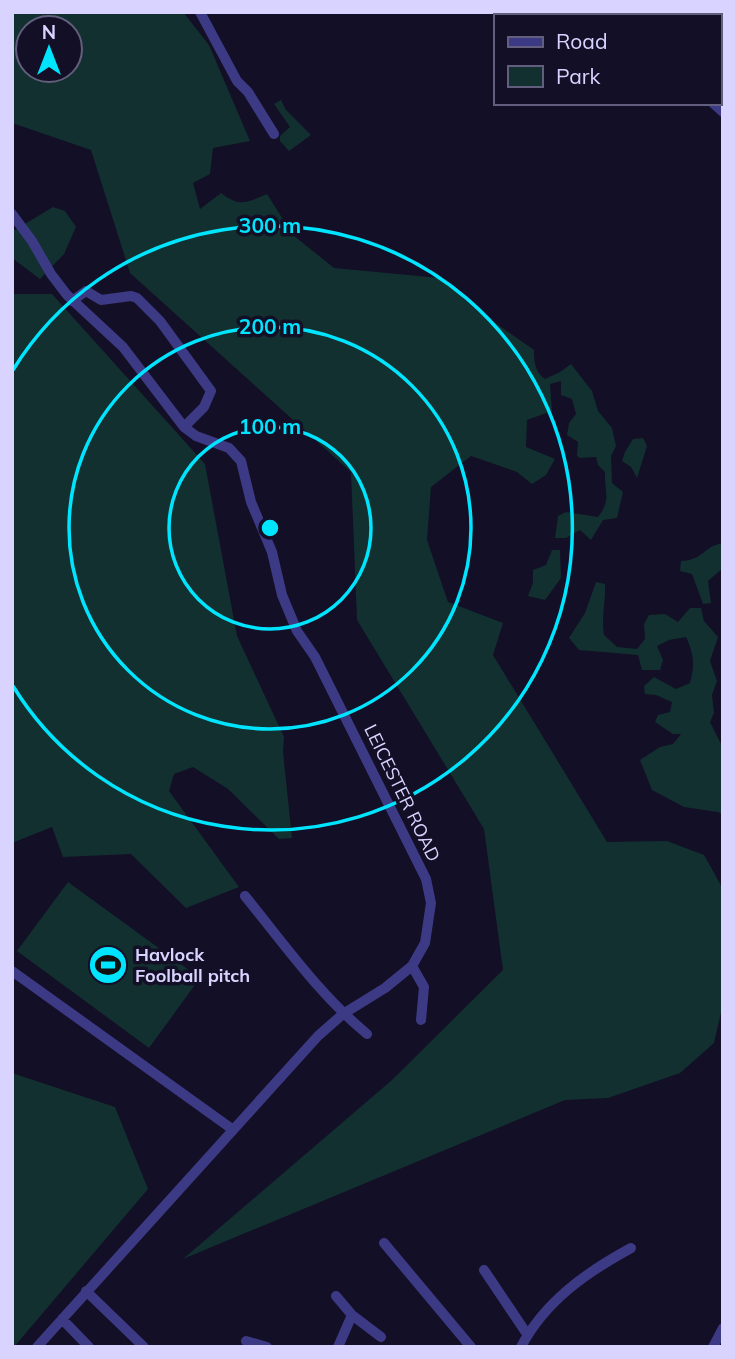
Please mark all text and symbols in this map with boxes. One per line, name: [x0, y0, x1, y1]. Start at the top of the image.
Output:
north arrow: [14, 14, 84, 84]
legend: [494, 14, 721, 105]
text: N: [42, 20, 56, 44]
text: Road: [556, 28, 607, 54]
text: Park: [556, 63, 600, 89]
text: 300 m: [239, 212, 301, 238]
text: 200 m: [239, 313, 301, 339]
text: 100 m: [239, 413, 301, 439]
centre of rings: [258, 516, 282, 540]
street label: LEICESTER ROAD: [359, 720, 446, 865]
place label: Havlock Foolball pitch: [135, 943, 250, 987]
sports icon: Havlock Foolball pitch: [87, 944, 129, 986]

